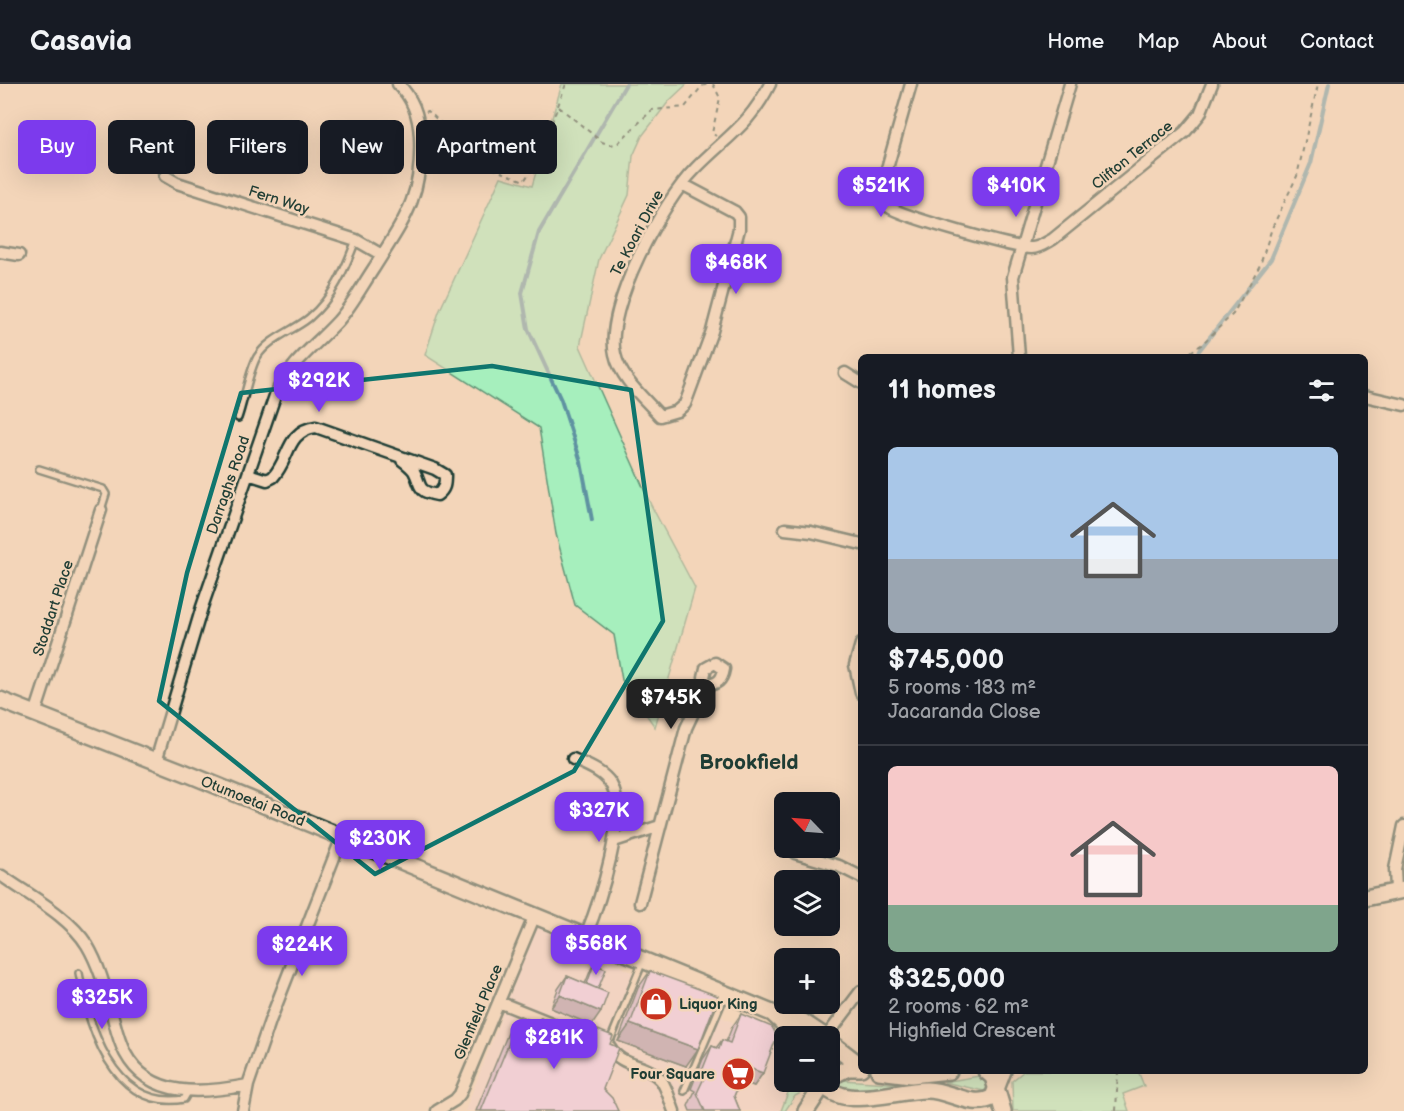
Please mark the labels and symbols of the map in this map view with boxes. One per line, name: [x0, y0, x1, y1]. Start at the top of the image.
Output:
street label: Clifton Terrace: [1088, 117, 1177, 194]
pin: $521K: [839, 167, 923, 218]
pin: $410K: [974, 167, 1058, 218]
street label: Fern Way: [246, 182, 312, 219]
street label: Te Koari Drive: [607, 187, 668, 280]
pin: $468K: [694, 244, 778, 295]
pin: $292K: [277, 362, 361, 413]
street label: Darraghs Road: [203, 433, 254, 537]
street label: Stoddart Place: [29, 558, 78, 659]
pin: $745K: [629, 679, 713, 730]
district label: Brookfield: [699, 750, 799, 775]
street label: Otumoetai Road: [198, 772, 308, 831]
pin: $327K: [557, 792, 641, 843]
north arrow: [774, 792, 840, 858]
pin: $230K: [338, 820, 422, 871]
pin: $568K: [554, 925, 638, 976]
pin: $224K: [260, 926, 344, 977]
street label: Glenfield Place: [450, 961, 507, 1063]
pin: $325K: [60, 979, 144, 1030]
shop icon: Liquor King: [638, 986, 674, 1022]
place label: Liquor King: [679, 995, 757, 1014]
pin: $281K: [512, 1019, 596, 1070]
supermarket icon: Four Square: [720, 1056, 756, 1092]
place label: Four Square: [630, 1065, 715, 1084]

